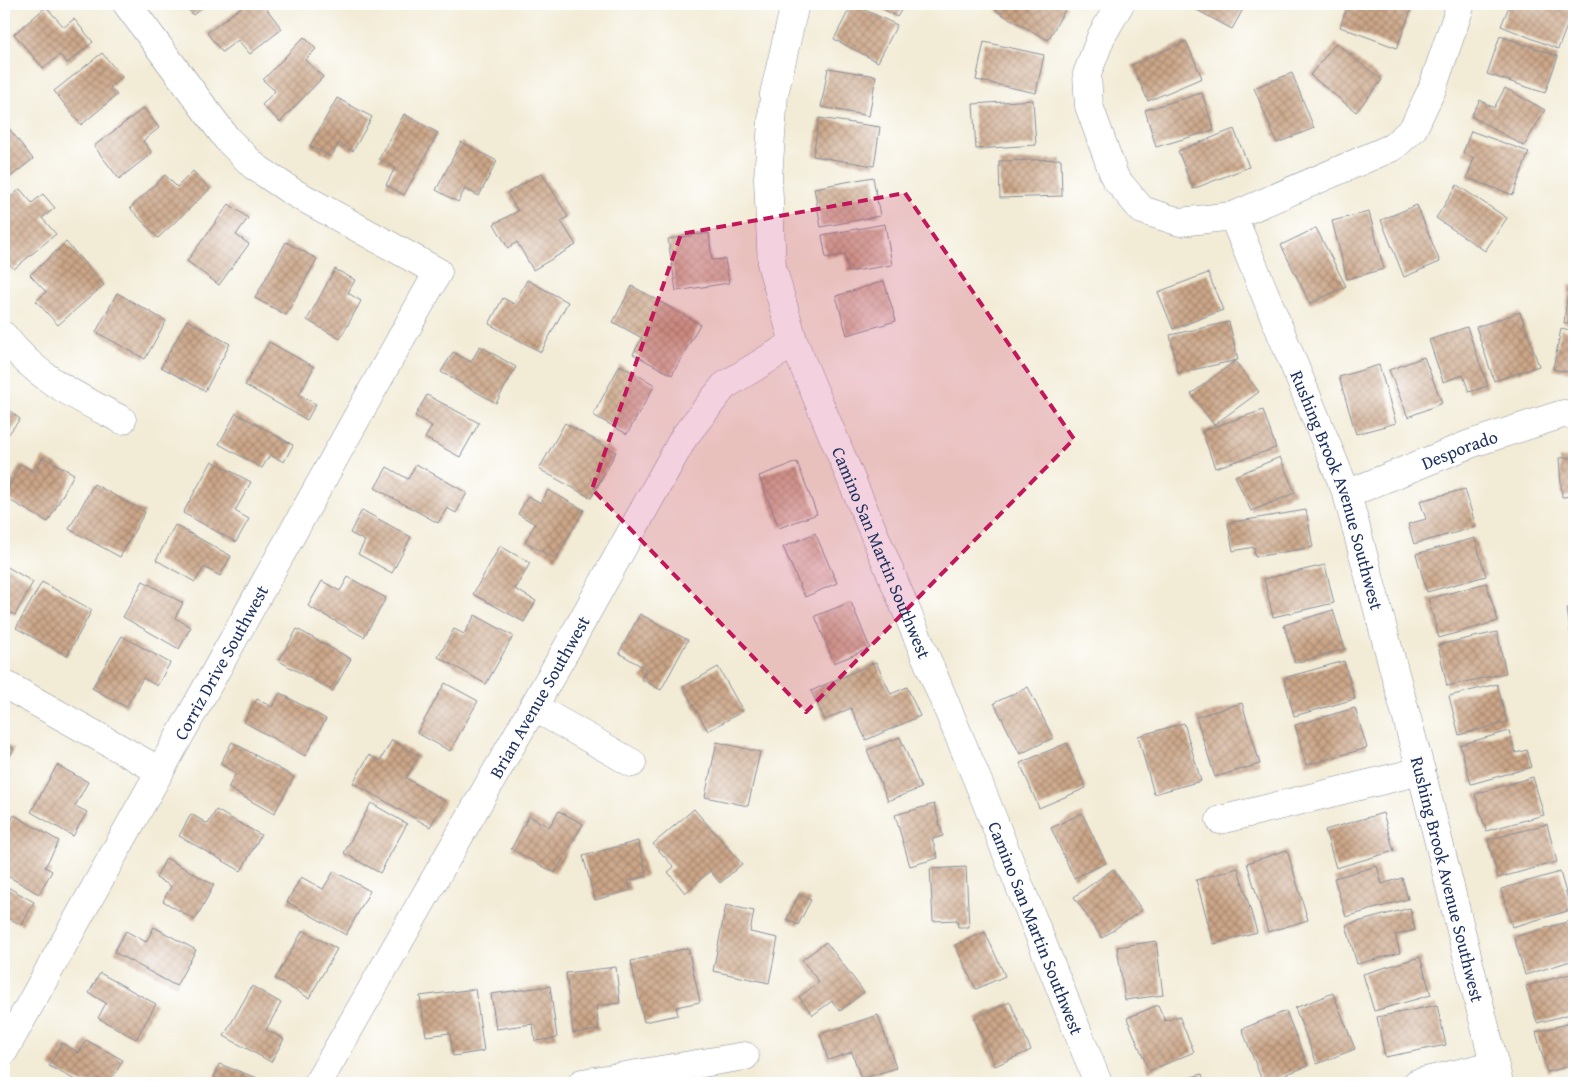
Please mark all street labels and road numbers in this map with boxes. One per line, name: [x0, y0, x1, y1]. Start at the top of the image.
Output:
street label: Rushing Brook Avenue Southwest: [1284, 366, 1391, 613]
street label: Desporado: [1417, 422, 1501, 476]
street label: Camino San Martin Southwest: [825, 442, 939, 663]
street label: Corriz Drive Southwest: [167, 579, 275, 745]
street label: Brian Avenue Southwest: [482, 610, 596, 783]
street label: Rushing Brook Avenue Southwest: [1404, 753, 1492, 1005]
street label: Camino San Martin Southwest: [982, 817, 1091, 1039]

